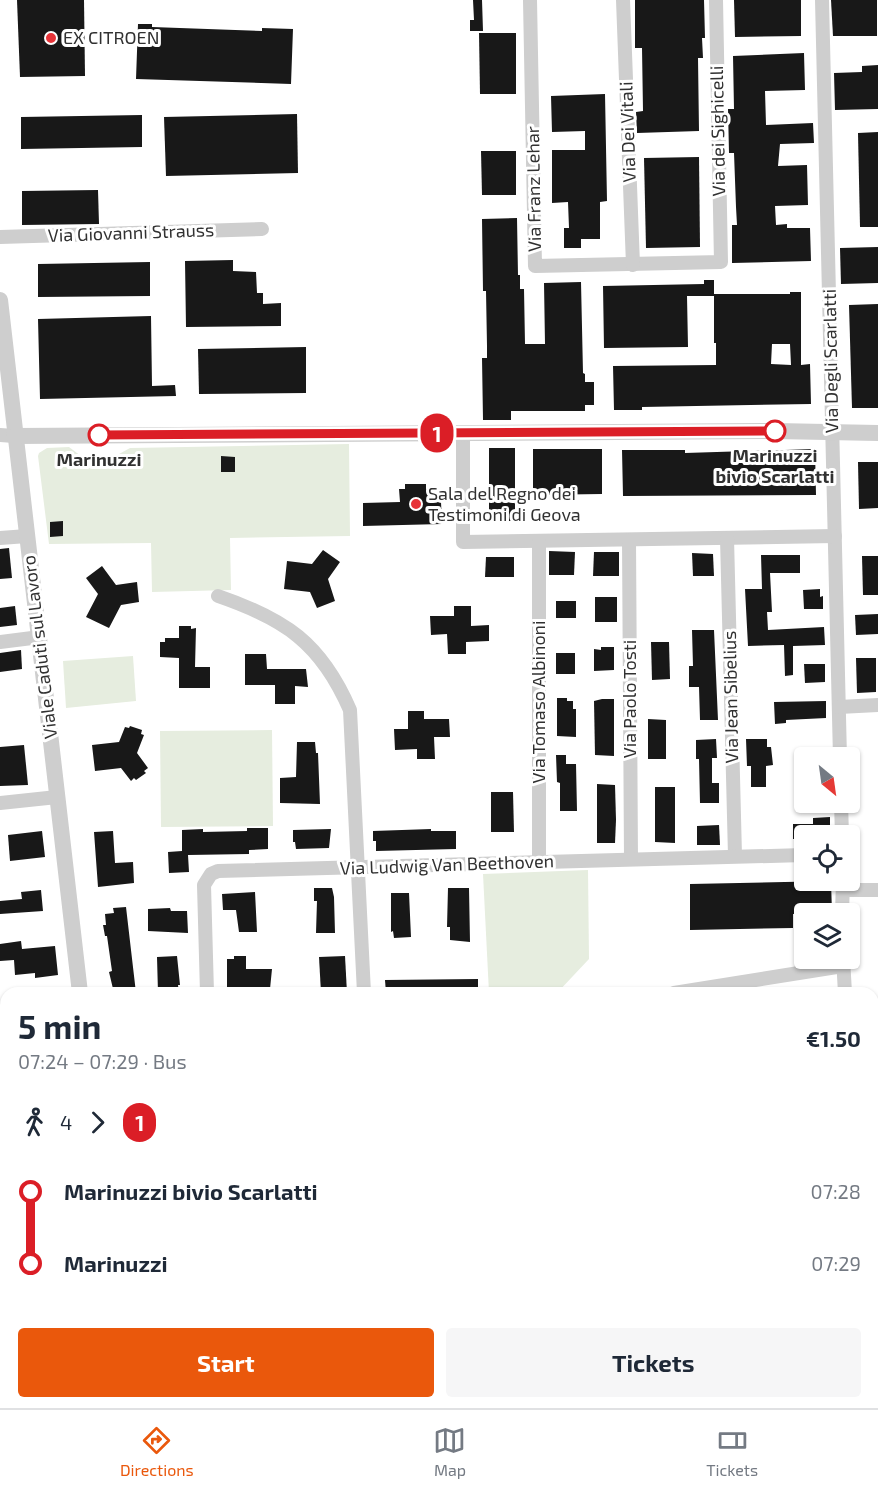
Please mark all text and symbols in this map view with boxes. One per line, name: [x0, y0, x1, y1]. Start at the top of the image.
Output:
place label: EX CITROEN: [63, 26, 159, 48]
marker: EX CITROEN: [44, 31, 58, 45]
street label: Via dei Sighicelli: [705, 65, 729, 197]
street label: Via Dei Vitali: [614, 81, 640, 183]
street label: Via Franz Lehar: [521, 126, 545, 252]
street label: Via Giovanni Strauss: [47, 218, 215, 246]
street label: Via Degli Scarlatti: [818, 289, 842, 433]
line badge: 1: [418, 414, 456, 452]
marker: Marinuzzi bivio Scarlatti: [764, 420, 786, 442]
text: 1: [432, 421, 442, 446]
marker: Marinuzzi: [88, 424, 110, 446]
place label: Marinuzzi bivio Scarlatti: [716, 444, 834, 487]
place label: Marinuzzi: [57, 448, 141, 470]
place label: Sala del Regno dei Testimoni di Geova: [428, 482, 581, 525]
marker: Sala del Regno dei Testimoni di Geova: [409, 497, 423, 511]
street label: Viale Caduti sul Lavoro: [17, 554, 61, 740]
street label: Via Tomaso Albinoni: [527, 620, 549, 784]
street label: Via Jean Sibelius: [718, 630, 742, 764]
street label: Via Paolo Tosti: [618, 640, 640, 758]
north arrow: [794, 747, 860, 813]
map controls: [794, 747, 860, 969]
button: locate: [794, 825, 860, 891]
street label: Via Ludwig Van Beethoven: [339, 849, 554, 879]
button: layers: [794, 903, 860, 969]
text: 5 min: [18, 1006, 101, 1046]
text: €1.50: [806, 1025, 861, 1051]
text: 07:24 – 07:29 · Bus: [18, 1049, 187, 1073]
icon: walk: [18, 1106, 51, 1139]
icon: forward: [81, 1106, 114, 1139]
text: 4: [60, 1110, 72, 1134]
text: 1: [135, 1110, 144, 1135]
text: Marinuzzi bivio Scarlatti: [64, 1178, 318, 1204]
text: 07:28: [811, 1179, 861, 1203]
text: Marinuzzi: [64, 1250, 168, 1276]
text: 07:29: [811, 1251, 861, 1275]
button: Start: [18, 1328, 434, 1397]
button: Tickets: [446, 1328, 861, 1397]
tab: Directions: [120, 1424, 194, 1479]
tab: Map: [433, 1424, 466, 1479]
tab: Tickets: [706, 1424, 758, 1479]

